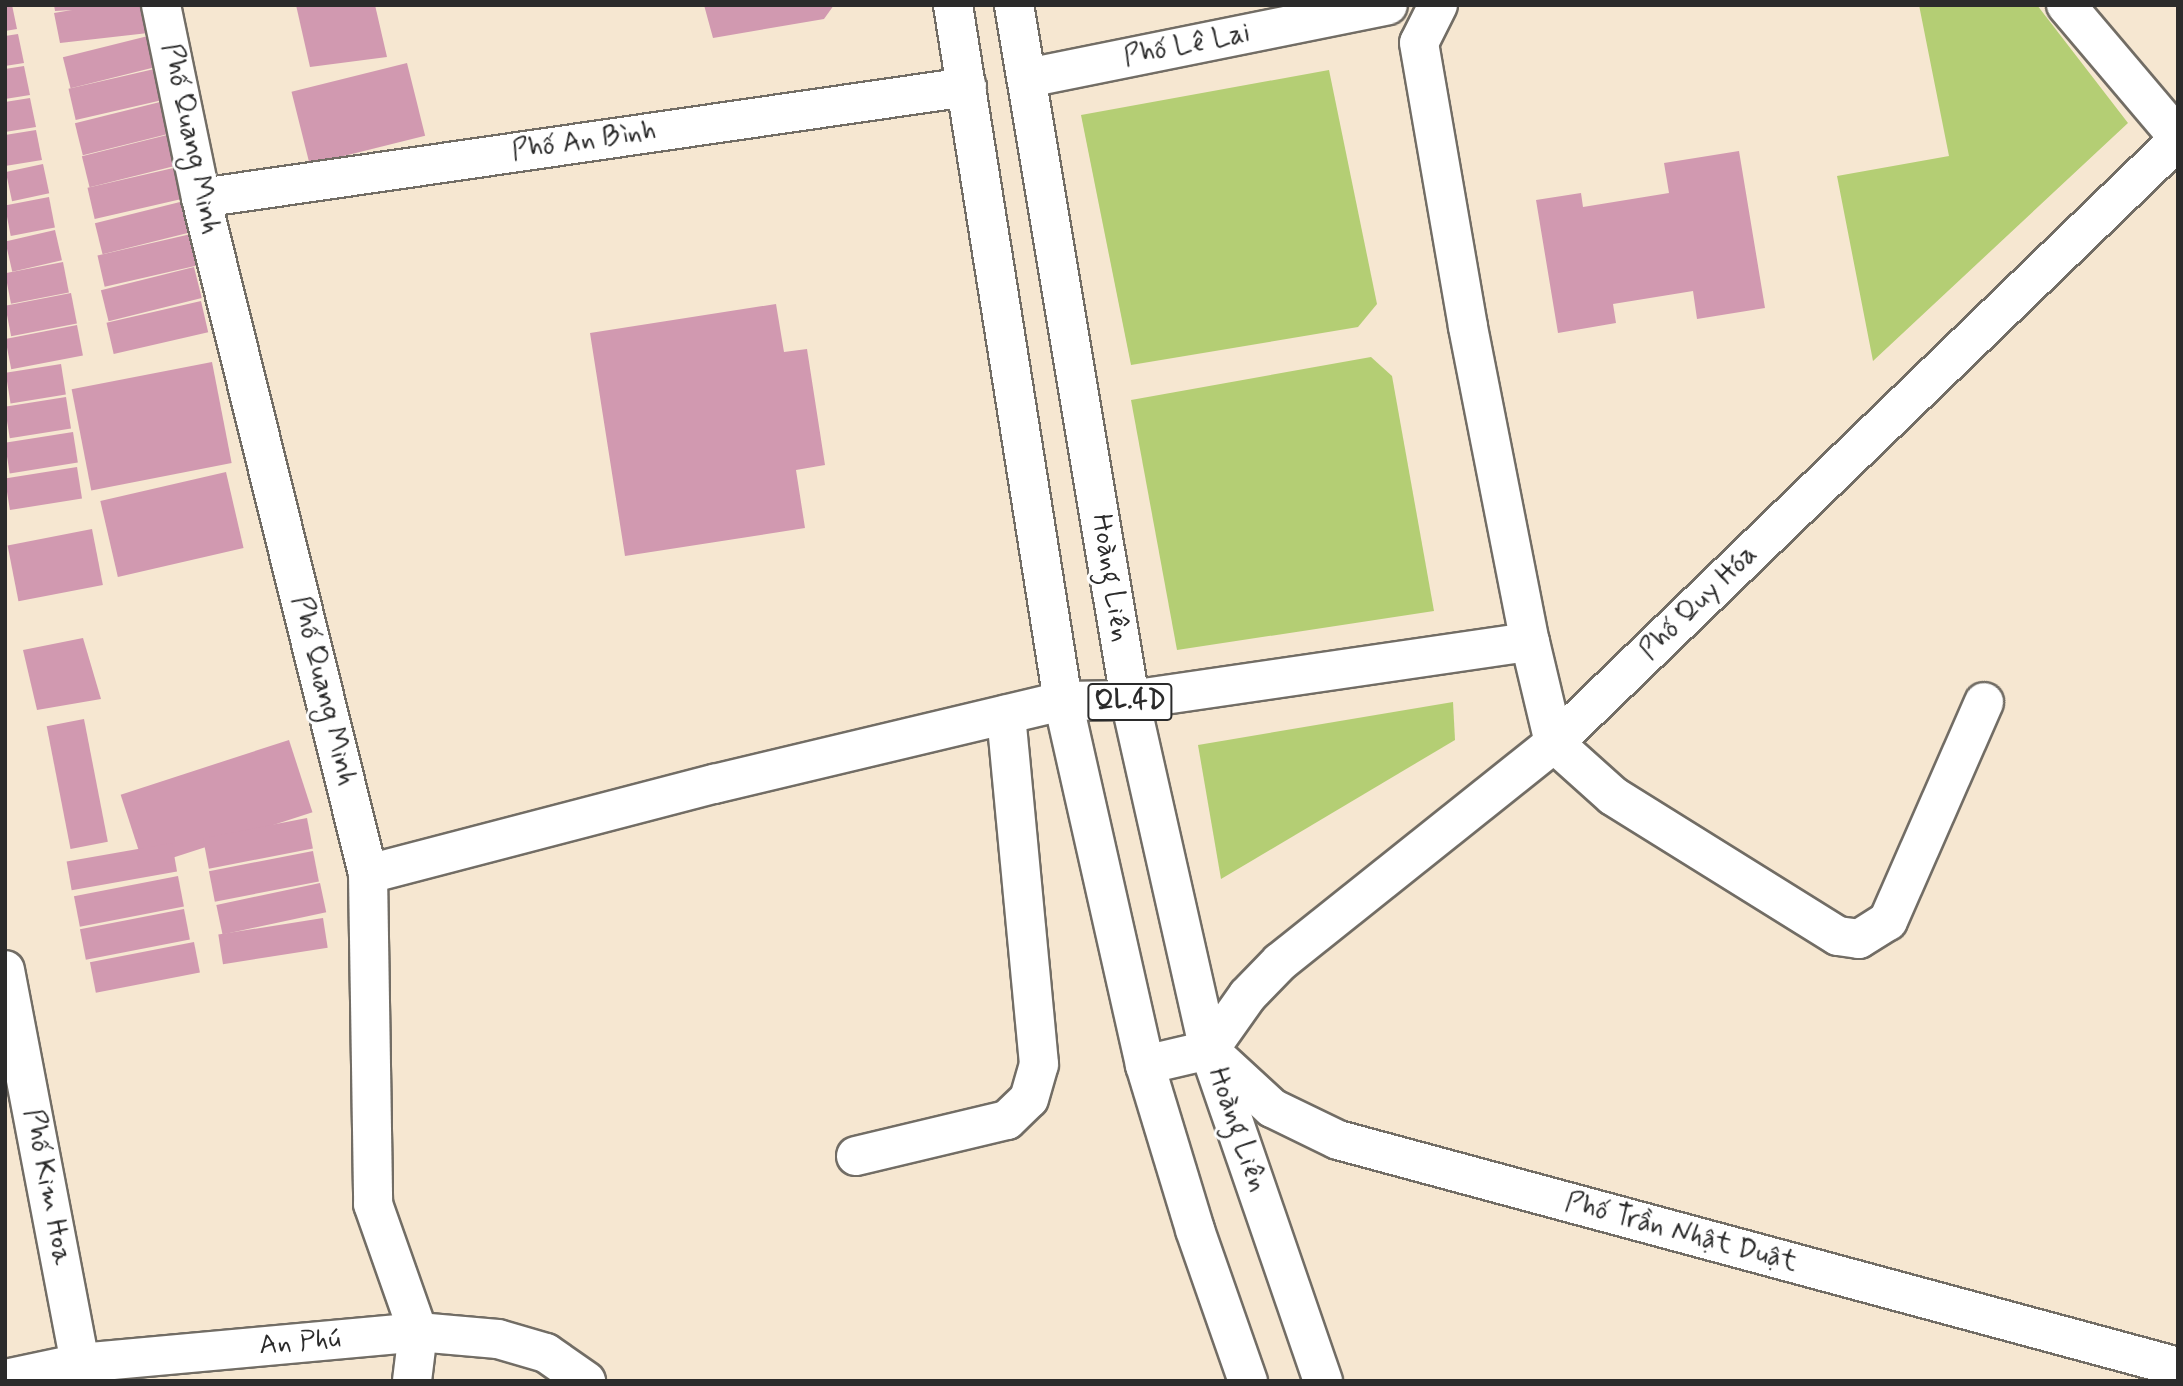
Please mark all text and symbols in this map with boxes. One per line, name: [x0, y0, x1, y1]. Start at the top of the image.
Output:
street label: Phố Lê Lai: [1121, 17, 1253, 75]
street label: Phố Quang Minh: [153, 40, 227, 238]
street label: Phố An Bình: [510, 115, 658, 169]
street label: Hoàng Liên: [1083, 511, 1137, 645]
street label: Phố Quy Hóa: [1633, 538, 1765, 668]
street label: Phố Quang Minh: [283, 593, 363, 789]
road number: QL.4D: [1086, 680, 1174, 724]
street label: Hoàng Liên: [1200, 1063, 1274, 1197]
street label: Phố Kim Hoa: [16, 1107, 78, 1267]
street label: Phố Trần Nhật Duật: [1560, 1186, 1802, 1280]
street label: An Phú: [257, 1323, 343, 1363]

